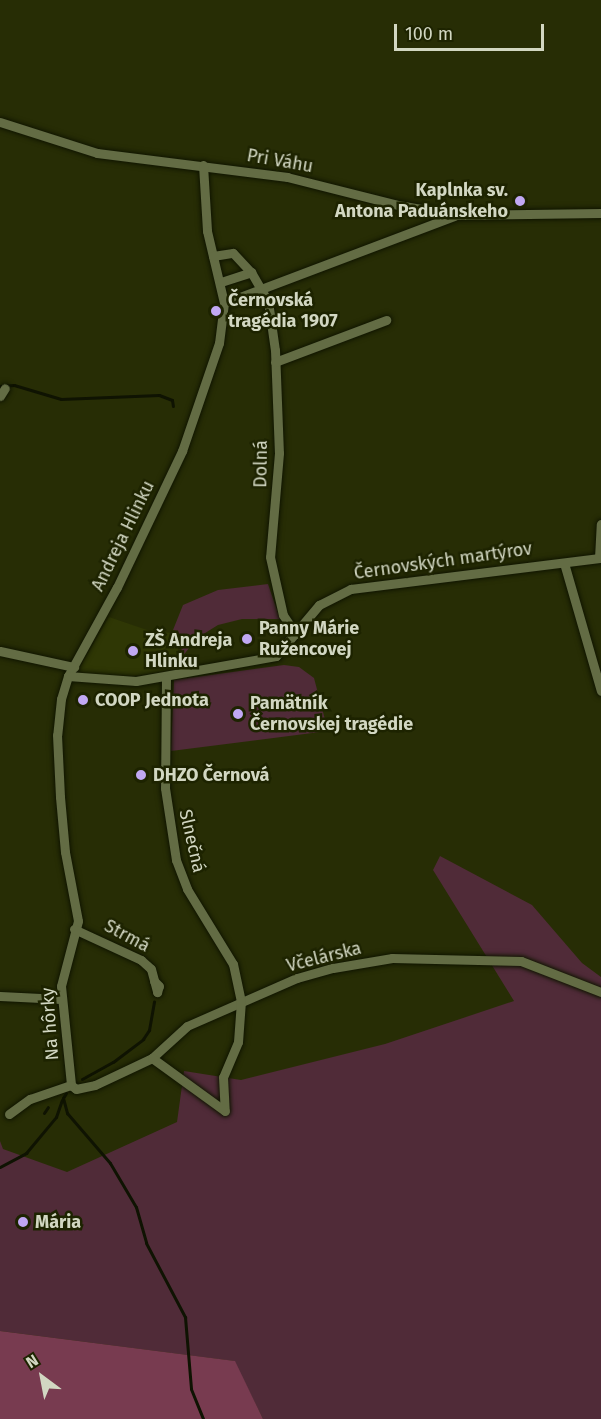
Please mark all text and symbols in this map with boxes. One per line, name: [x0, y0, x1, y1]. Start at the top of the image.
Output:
scale bar: [397, 12, 547, 50]
text: 100 m: [405, 23, 453, 45]
street label: Pri Váhu: [245, 145, 315, 177]
place label: Kaplnka sv. Antona Paduánskeho: [335, 180, 508, 222]
marker: Kaplnka sv. Antona Paduánskeho: [513, 194, 527, 208]
place label: Černovská tragédia 1907: [228, 290, 338, 332]
marker: Černovská tragédia 1907: [209, 304, 223, 318]
street label: Dolná: [250, 440, 272, 488]
street label: Andreja Hlinku: [87, 477, 159, 595]
street label: Černovských martýrov: [353, 538, 533, 584]
place label: Panny Márie Ružencovej: [259, 618, 359, 660]
place label: ZŠ Andreja Hlinku: [145, 630, 232, 672]
marker: Panny Márie Ružencovej: [240, 632, 254, 646]
marker: ZŠ Andreja Hlinku: [126, 644, 140, 658]
place label: COOP Jednota: [95, 689, 209, 711]
marker: COOP Jednota: [76, 693, 90, 707]
place label: Pamätník Černovskej tragédie: [250, 693, 413, 736]
marker: Pamätník Černovskej tragédie: [231, 707, 245, 721]
place label: DHZO Černová: [153, 764, 269, 786]
marker: DHZO Černová: [134, 768, 148, 782]
street label: Slnečná: [174, 807, 210, 875]
street label: Strmá: [101, 915, 153, 957]
street label: Včelárska: [284, 937, 364, 977]
street label: Na hôrky: [37, 987, 63, 1061]
place label: Mária: [35, 1211, 81, 1233]
marker: Mária: [16, 1215, 30, 1229]
north arrow: [12, 1347, 72, 1407]
text: N: [23, 1350, 42, 1372]

